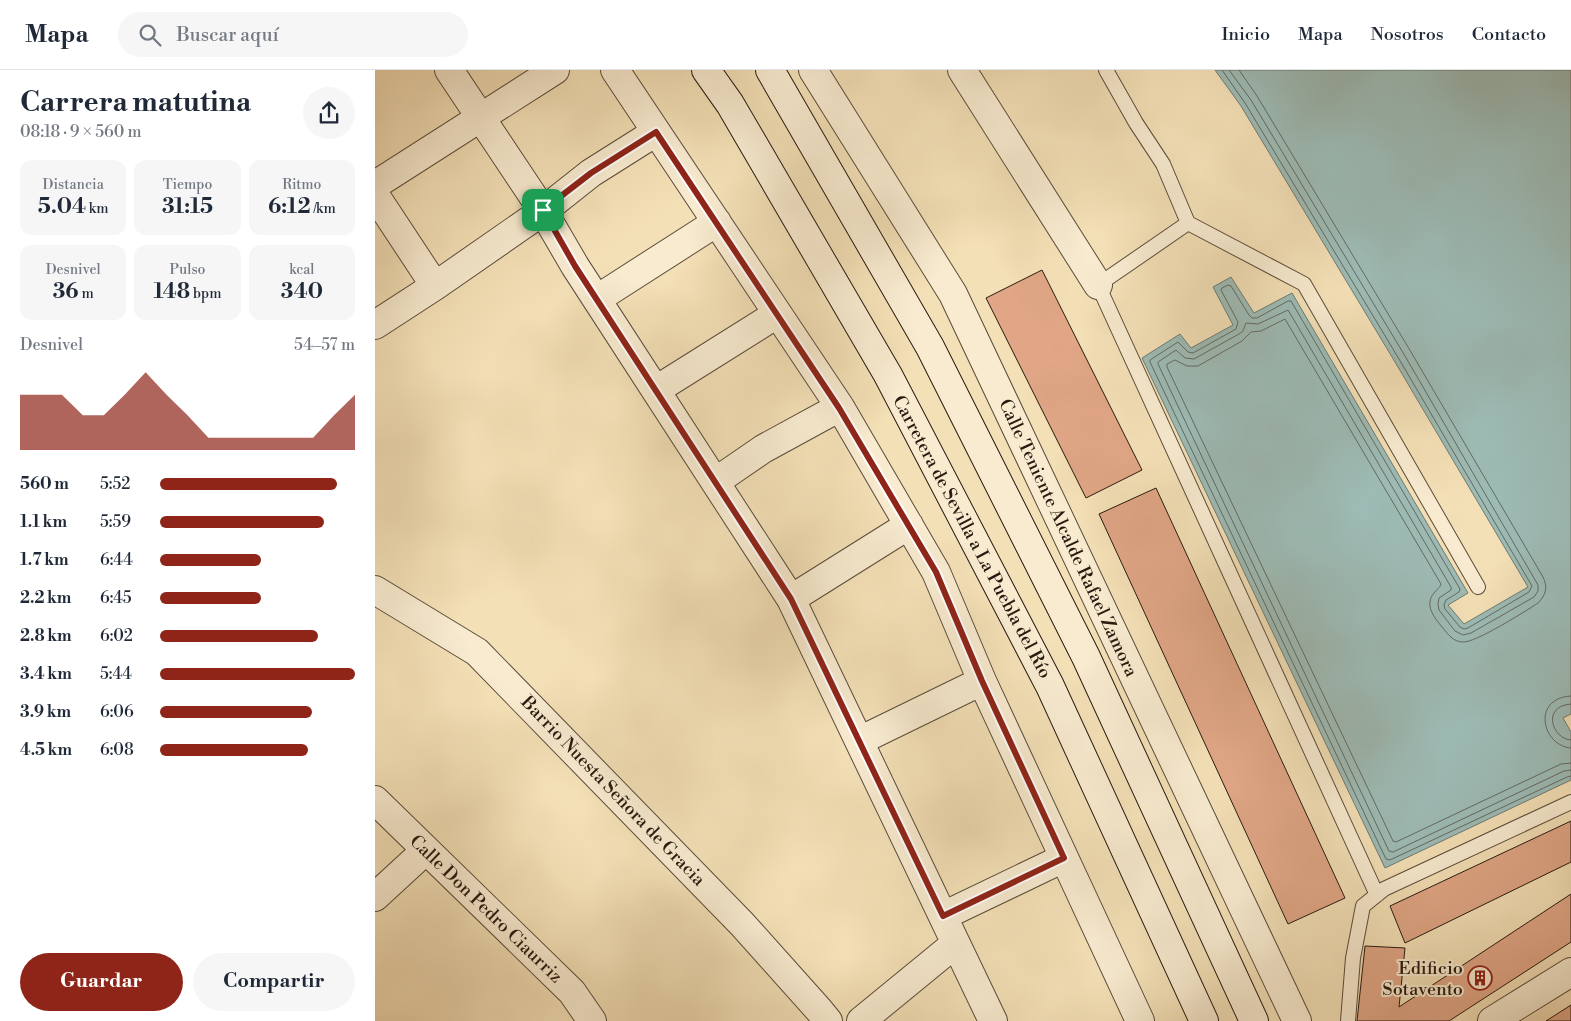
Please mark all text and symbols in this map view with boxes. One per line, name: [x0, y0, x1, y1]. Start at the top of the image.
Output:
search box: [118, 12, 468, 57]
text: Mapa: [25, 20, 88, 50]
icon: search: [136, 21, 164, 49]
text: Buscar aquí: [176, 23, 279, 47]
text: Inicio: [1221, 23, 1270, 46]
text: Mapa: [1298, 23, 1343, 46]
text: Nosotros: [1371, 23, 1444, 46]
text: Contacto: [1472, 23, 1546, 46]
text: Carrera matutina: [20, 85, 251, 120]
button: share: [303, 87, 355, 139]
text: 08:18 · 9 × 560 m: [20, 122, 142, 142]
text: Distancia: [43, 176, 104, 194]
text: Tiempo: [163, 176, 212, 194]
text: Ritmo: [282, 176, 321, 194]
pin: [522, 189, 564, 231]
text: 5.04: [38, 194, 86, 220]
text: 31:15: [162, 194, 213, 220]
text: 6:12: [268, 194, 311, 220]
icon: arrive: [529, 196, 557, 224]
text: km: [86, 200, 108, 218]
text: /km: [311, 200, 336, 218]
text: Desnivel: [46, 261, 101, 279]
text: Pulso: [170, 261, 205, 279]
text: kcal: [289, 261, 315, 279]
text: 36: [53, 279, 79, 305]
text: 148: [154, 279, 190, 305]
text: 340: [281, 279, 323, 305]
text: m: [79, 285, 94, 303]
text: bpm: [190, 285, 221, 303]
text: Desnivel: [20, 335, 83, 355]
text: 54–57 m: [294, 335, 355, 355]
street label: Carretera de Sevilla a La Puebla del Río: [887, 391, 1057, 683]
street label: Calle Teniente Alcalde Rafael Zamora: [993, 395, 1143, 681]
text: 560 m: [20, 474, 69, 494]
text: 5:52: [100, 474, 130, 494]
text: 1.1 km: [20, 512, 67, 532]
text: 5:59: [100, 512, 131, 532]
text: 1.7 km: [20, 550, 69, 570]
text: 6:44: [100, 550, 133, 570]
text: 2.2 km: [20, 588, 71, 608]
text: 6:45: [100, 588, 132, 608]
text: 2.8 km: [20, 626, 72, 646]
text: 6:02: [100, 626, 133, 646]
text: 3.4 km: [20, 664, 72, 684]
text: 5:44: [100, 664, 132, 684]
street label: Barrio Nuesta Señora de Gracia: [515, 690, 711, 892]
text: 3.9 km: [20, 702, 71, 722]
text: 6:06: [100, 702, 134, 722]
text: 4.5 km: [20, 740, 72, 760]
text: 6:08: [100, 740, 134, 760]
street label: Calle Don Pedro Ciaurriz: [405, 830, 567, 988]
button: Guardar: [20, 953, 183, 1011]
button: Compartir: [193, 953, 355, 1011]
place label: Edificio Sotavento: [1382, 957, 1463, 1001]
building icon: Edificio Sotavento: [1467, 965, 1493, 991]

